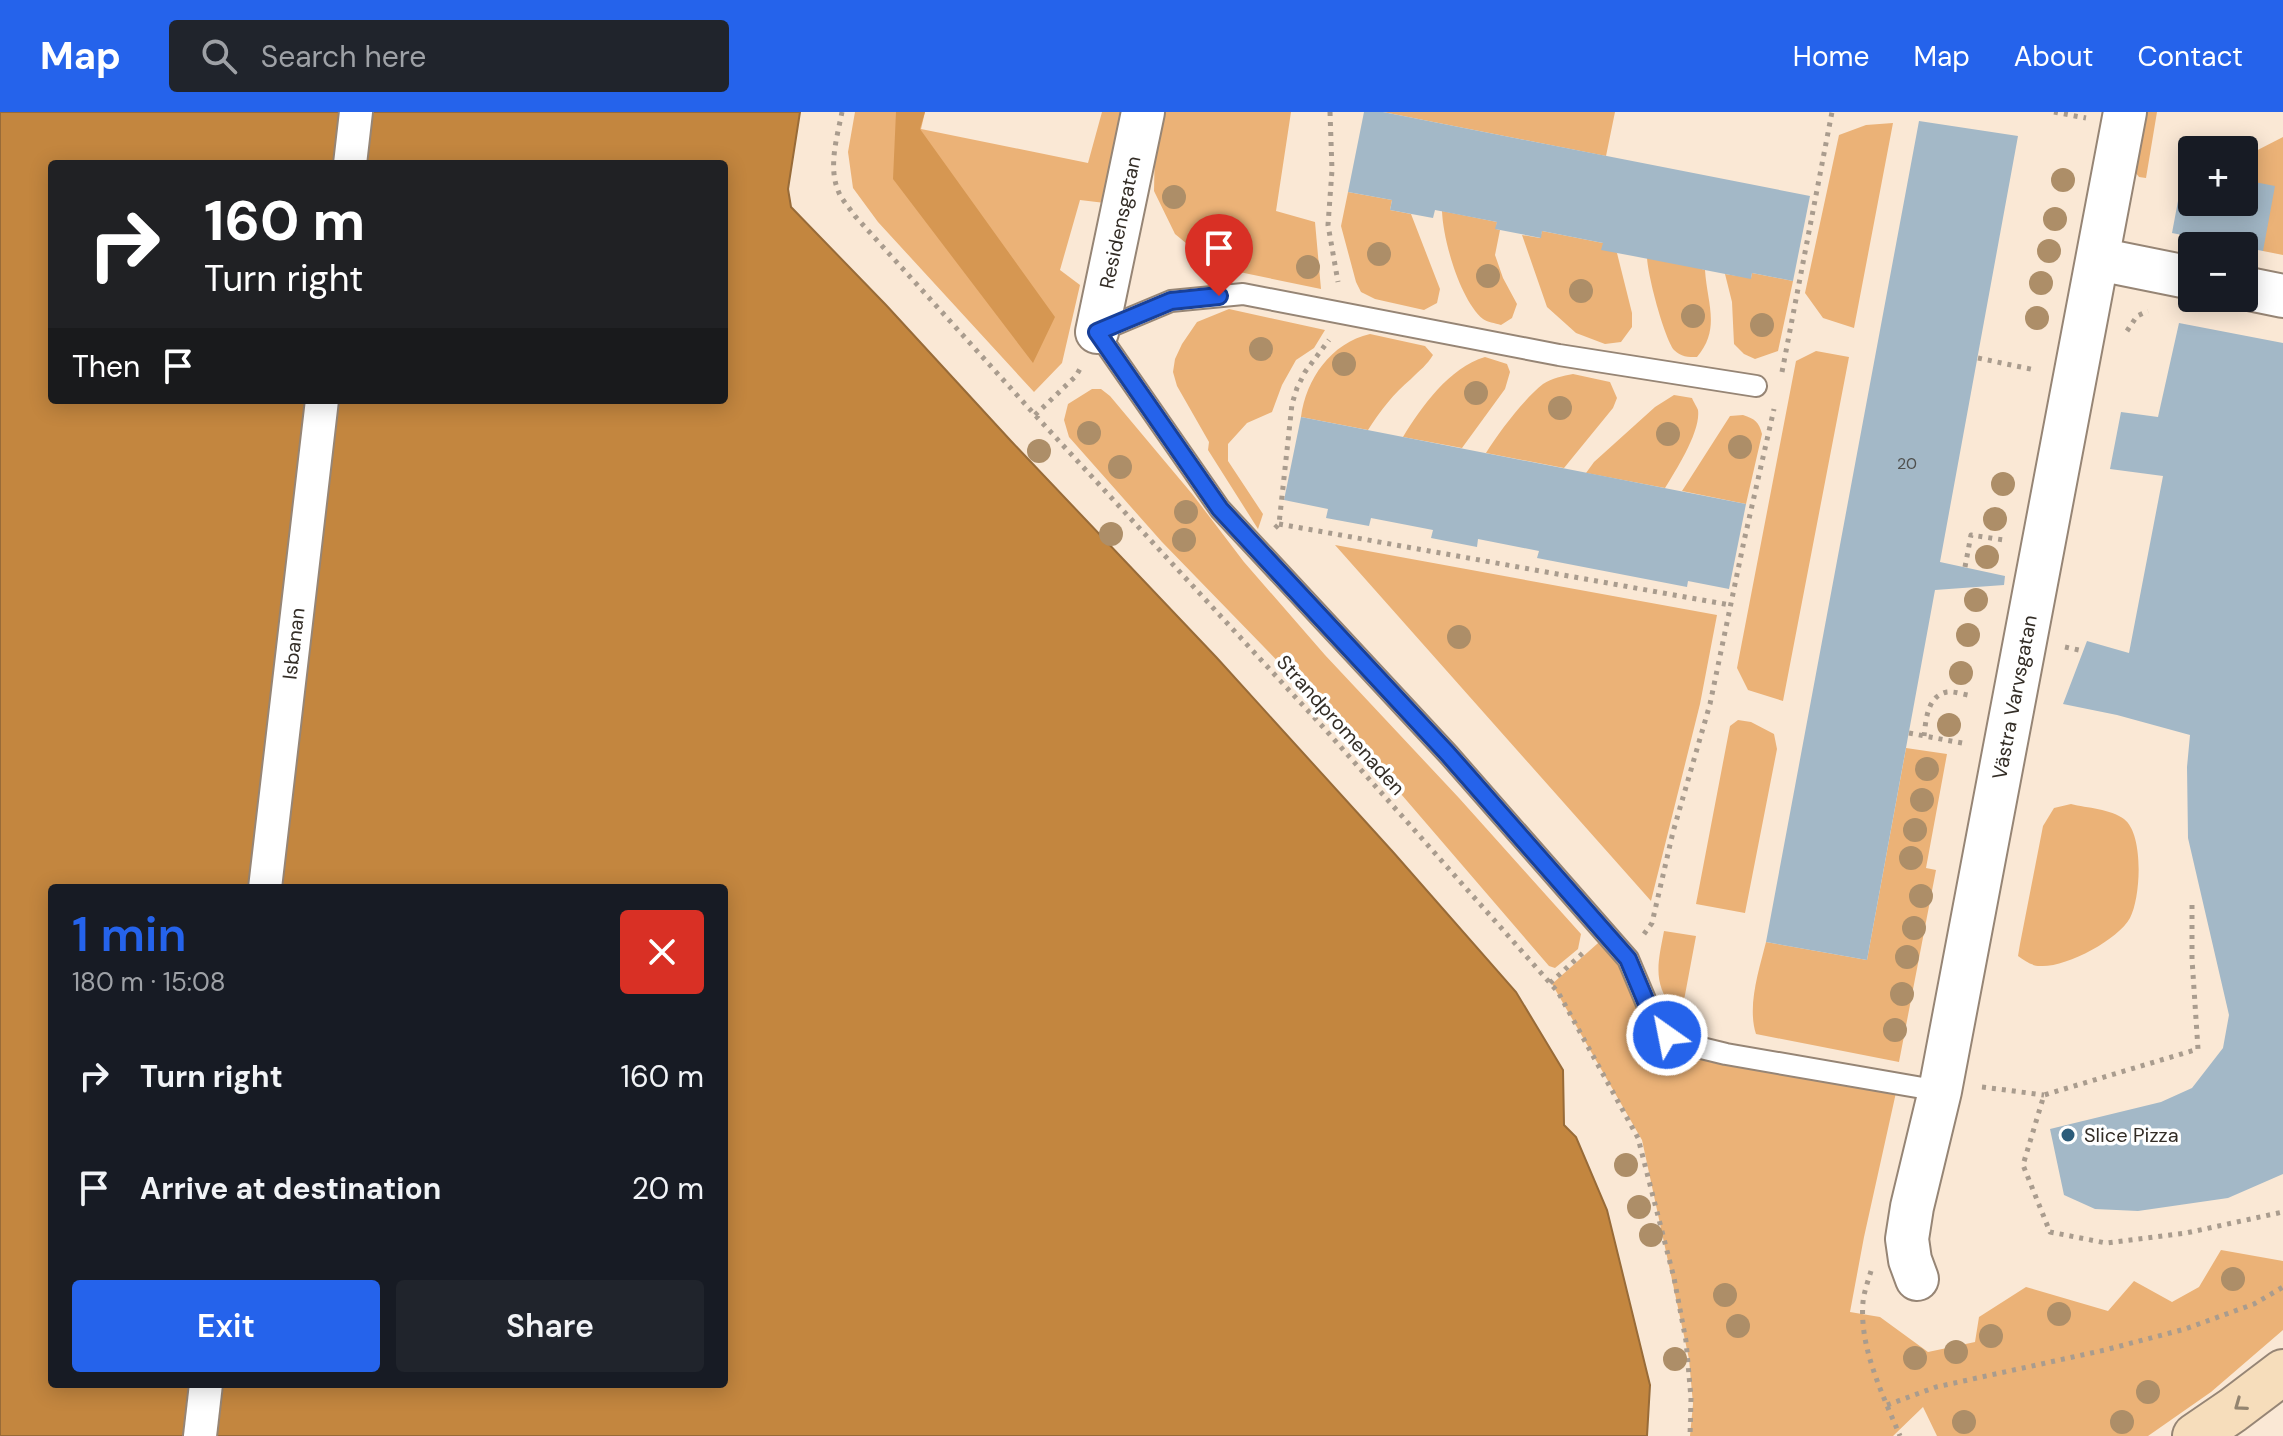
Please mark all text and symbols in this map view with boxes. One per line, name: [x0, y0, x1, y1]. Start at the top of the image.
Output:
search box: [169, 20, 729, 92]
text: Map: [40, 31, 121, 81]
icon: search: [197, 34, 241, 78]
text: Search here: [261, 37, 426, 76]
text: Home: [1793, 38, 1869, 75]
text: Map: [1913, 38, 1970, 75]
text: About: [2014, 38, 2093, 75]
text: Contact: [2137, 38, 2243, 75]
map controls: [2178, 136, 2258, 312]
button: +: [2178, 136, 2258, 216]
street label: Residensgatan: [1093, 154, 1146, 291]
text: 160 m: [204, 184, 365, 257]
icon: right: [72, 192, 176, 296]
pin: [1185, 214, 1253, 296]
icon: arrive: [1197, 226, 1241, 270]
button: −: [2178, 232, 2258, 312]
text: Turn right: [204, 255, 363, 302]
icon: arrive: [156, 344, 200, 388]
text: Then: [72, 347, 140, 386]
house number: 20: [1897, 453, 1917, 474]
street label: Isbanan: [276, 606, 311, 681]
street label: Västra Varvsgatan: [1986, 613, 2043, 782]
street label: Strandpromenaden: [1271, 649, 1411, 801]
text: 1 min: [72, 903, 187, 966]
button: close: [620, 910, 704, 994]
text: 180 m · 15:08: [72, 965, 226, 999]
position arrow: [1625, 993, 1709, 1077]
icon: right: [72, 1054, 116, 1098]
text: Turn right: [140, 1057, 283, 1096]
text: 160 m: [621, 1057, 704, 1096]
place label: Slice Pizza: [2084, 1122, 2179, 1148]
marker: Slice Pizza: [2059, 1126, 2077, 1144]
icon: arrive: [72, 1166, 116, 1210]
text: Arrive at destination: [140, 1169, 441, 1208]
text: 20 m: [632, 1169, 704, 1208]
button: Exit: [72, 1280, 380, 1372]
button: Share: [396, 1280, 704, 1372]
one-way arrow: [2234, 1395, 2248, 1410]

